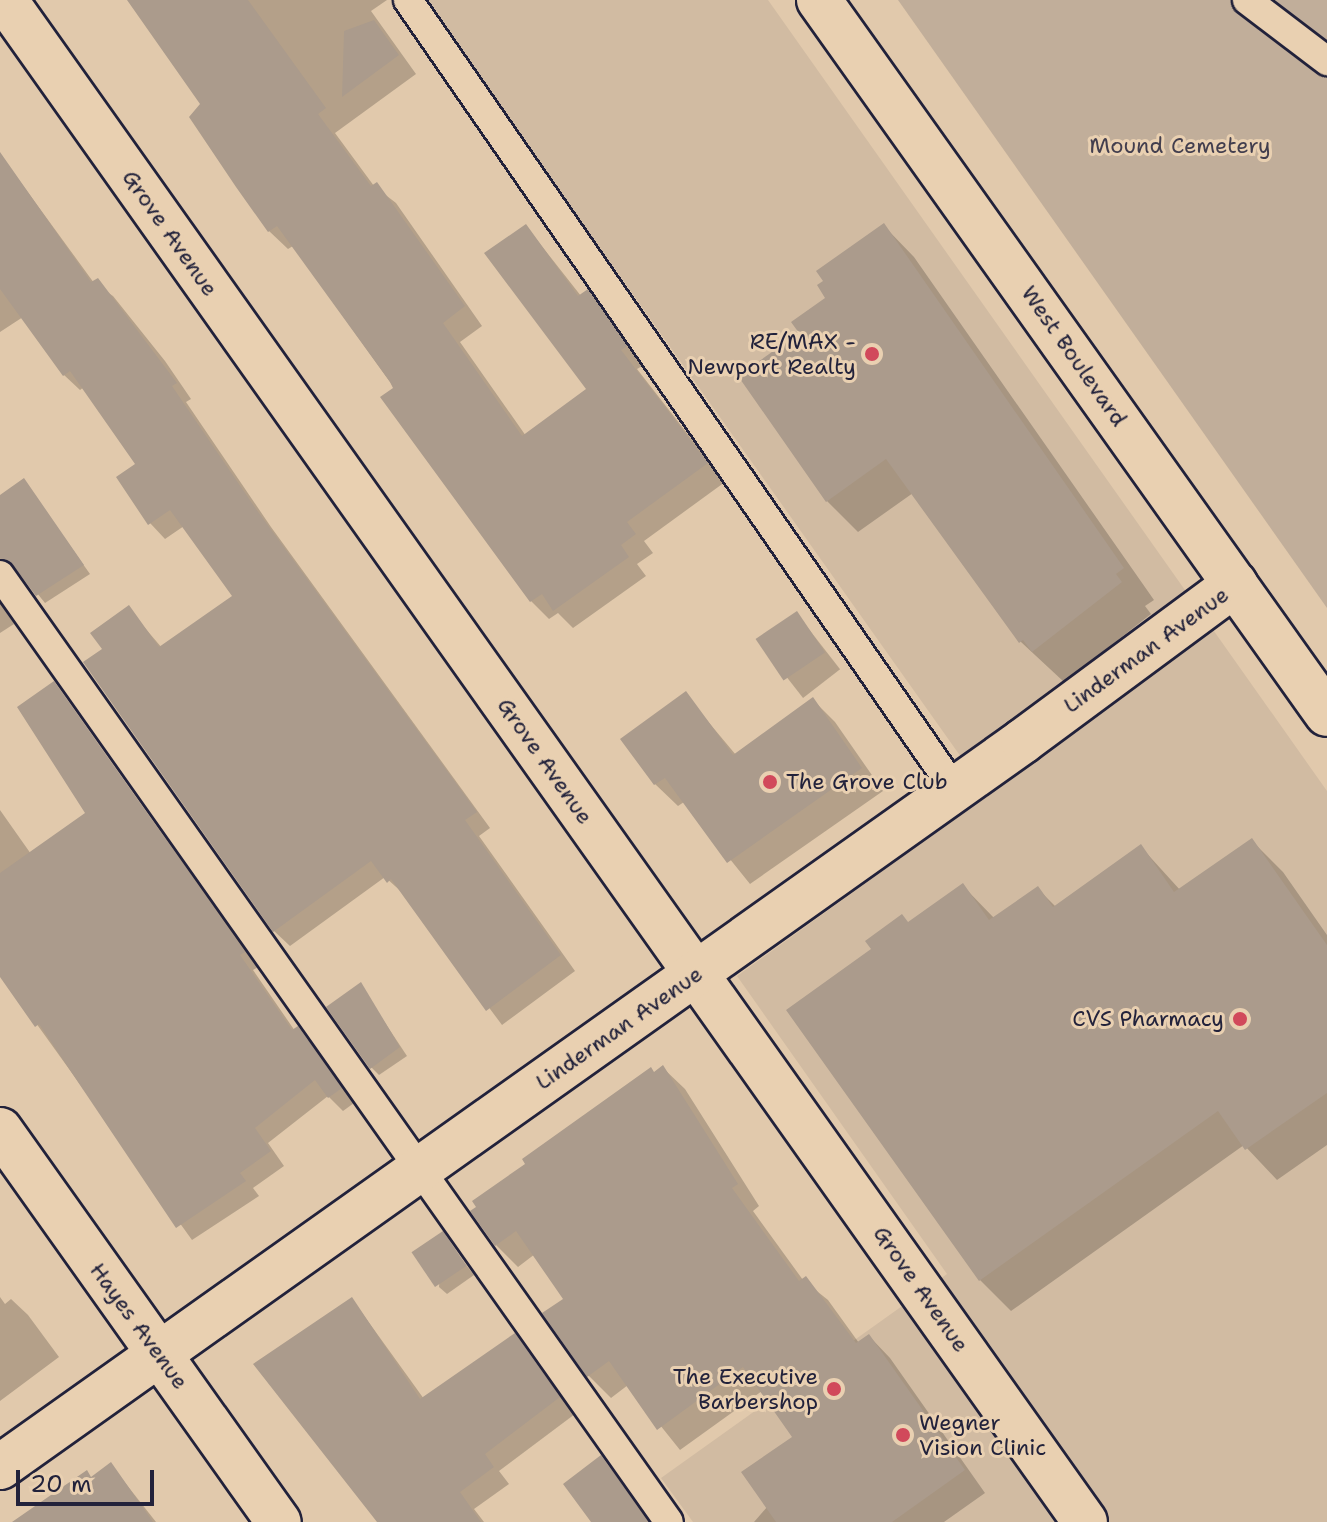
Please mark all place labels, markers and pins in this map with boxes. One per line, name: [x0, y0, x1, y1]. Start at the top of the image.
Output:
place label: RE/MAX - Newport Realty: [687, 328, 856, 380]
marker: RE/MAX - Newport Realty: [863, 345, 881, 363]
place label: The Grove Club: [786, 769, 948, 795]
marker: The Grove Club: [761, 773, 779, 791]
place label: CVS Pharmacy: [1072, 1006, 1224, 1032]
marker: CVS Pharmacy: [1231, 1010, 1249, 1028]
place label: The Executive Barbershop: [673, 1363, 818, 1414]
marker: The Executive Barbershop: [825, 1380, 843, 1398]
place label: Wegner Vision Clinic: [919, 1409, 1046, 1460]
marker: Wegner Vision Clinic: [894, 1426, 912, 1444]

